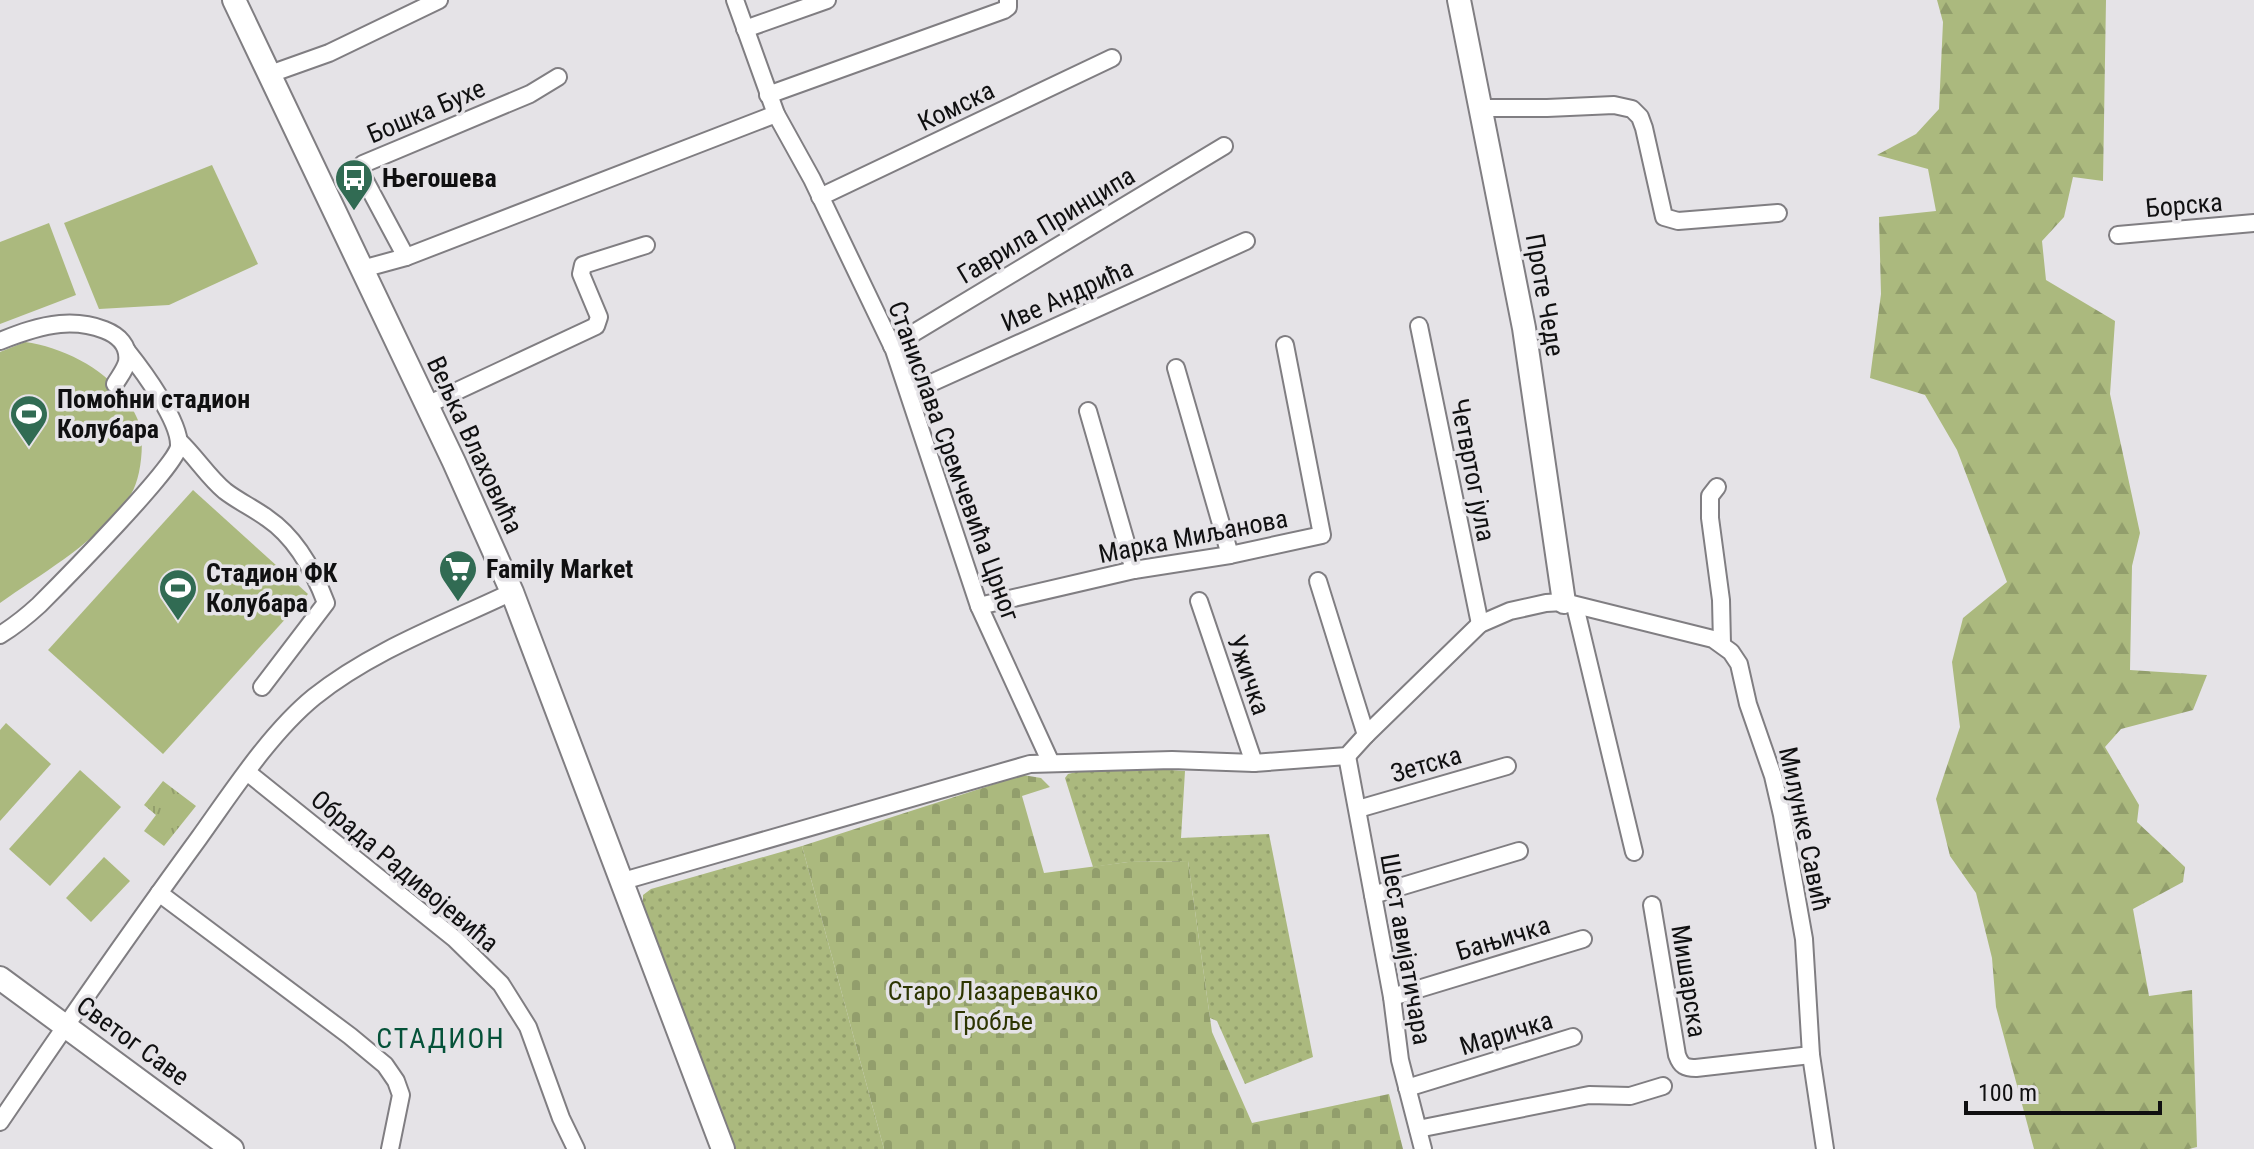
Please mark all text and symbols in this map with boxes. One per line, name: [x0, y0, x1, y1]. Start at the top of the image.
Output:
street label: Бошка Бухе: [363, 73, 489, 149]
street label: Комска: [913, 75, 999, 137]
bus stop icon: Његошева: [333, 157, 375, 212]
street label: Гаврила Принципа: [952, 160, 1140, 290]
place label: Његошева: [382, 163, 497, 193]
street label: Борска: [2144, 187, 2224, 223]
street label: Проте Чеде: [1519, 231, 1571, 359]
street label: Иве Андрића: [996, 253, 1138, 337]
street label: Станислава Сремчевића Црног: [882, 297, 1026, 625]
street label: Вељка Влаховића: [421, 352, 529, 538]
place label: Помоћни стадион Колубара: [57, 384, 250, 444]
sports icon: Помоћни стадион Колубара: [8, 393, 50, 448]
street label: Четвртог јула: [1444, 396, 1502, 544]
street label: Марка Миљанова: [1096, 503, 1290, 569]
supermarket icon: Family Market: [437, 548, 479, 603]
place label: Family Market: [486, 554, 633, 584]
place label: Стадион ФК Колубара: [206, 558, 338, 618]
sports icon: Стадион ФК Колубара: [157, 567, 199, 622]
street label: Ужичка: [1221, 631, 1277, 719]
street label: Зетска: [1387, 740, 1465, 788]
street label: Милунке Савић: [1773, 744, 1837, 914]
street label: Обрада Радивојевића: [305, 784, 505, 958]
street label: Шест авијатичара: [1374, 851, 1438, 1047]
street label: Бањичка: [1452, 910, 1554, 966]
street label: Мишарска: [1665, 923, 1713, 1039]
park label: Старо Лазаревачко Гробље: [888, 976, 1098, 1036]
street label: Светог Саве: [71, 990, 195, 1092]
street label: Маричка: [1456, 1005, 1556, 1061]
district label: СТАДИОН: [376, 1022, 506, 1055]
scale bar: [1966, 1065, 2160, 1115]
text: 100 m: [1978, 1079, 2037, 1107]

